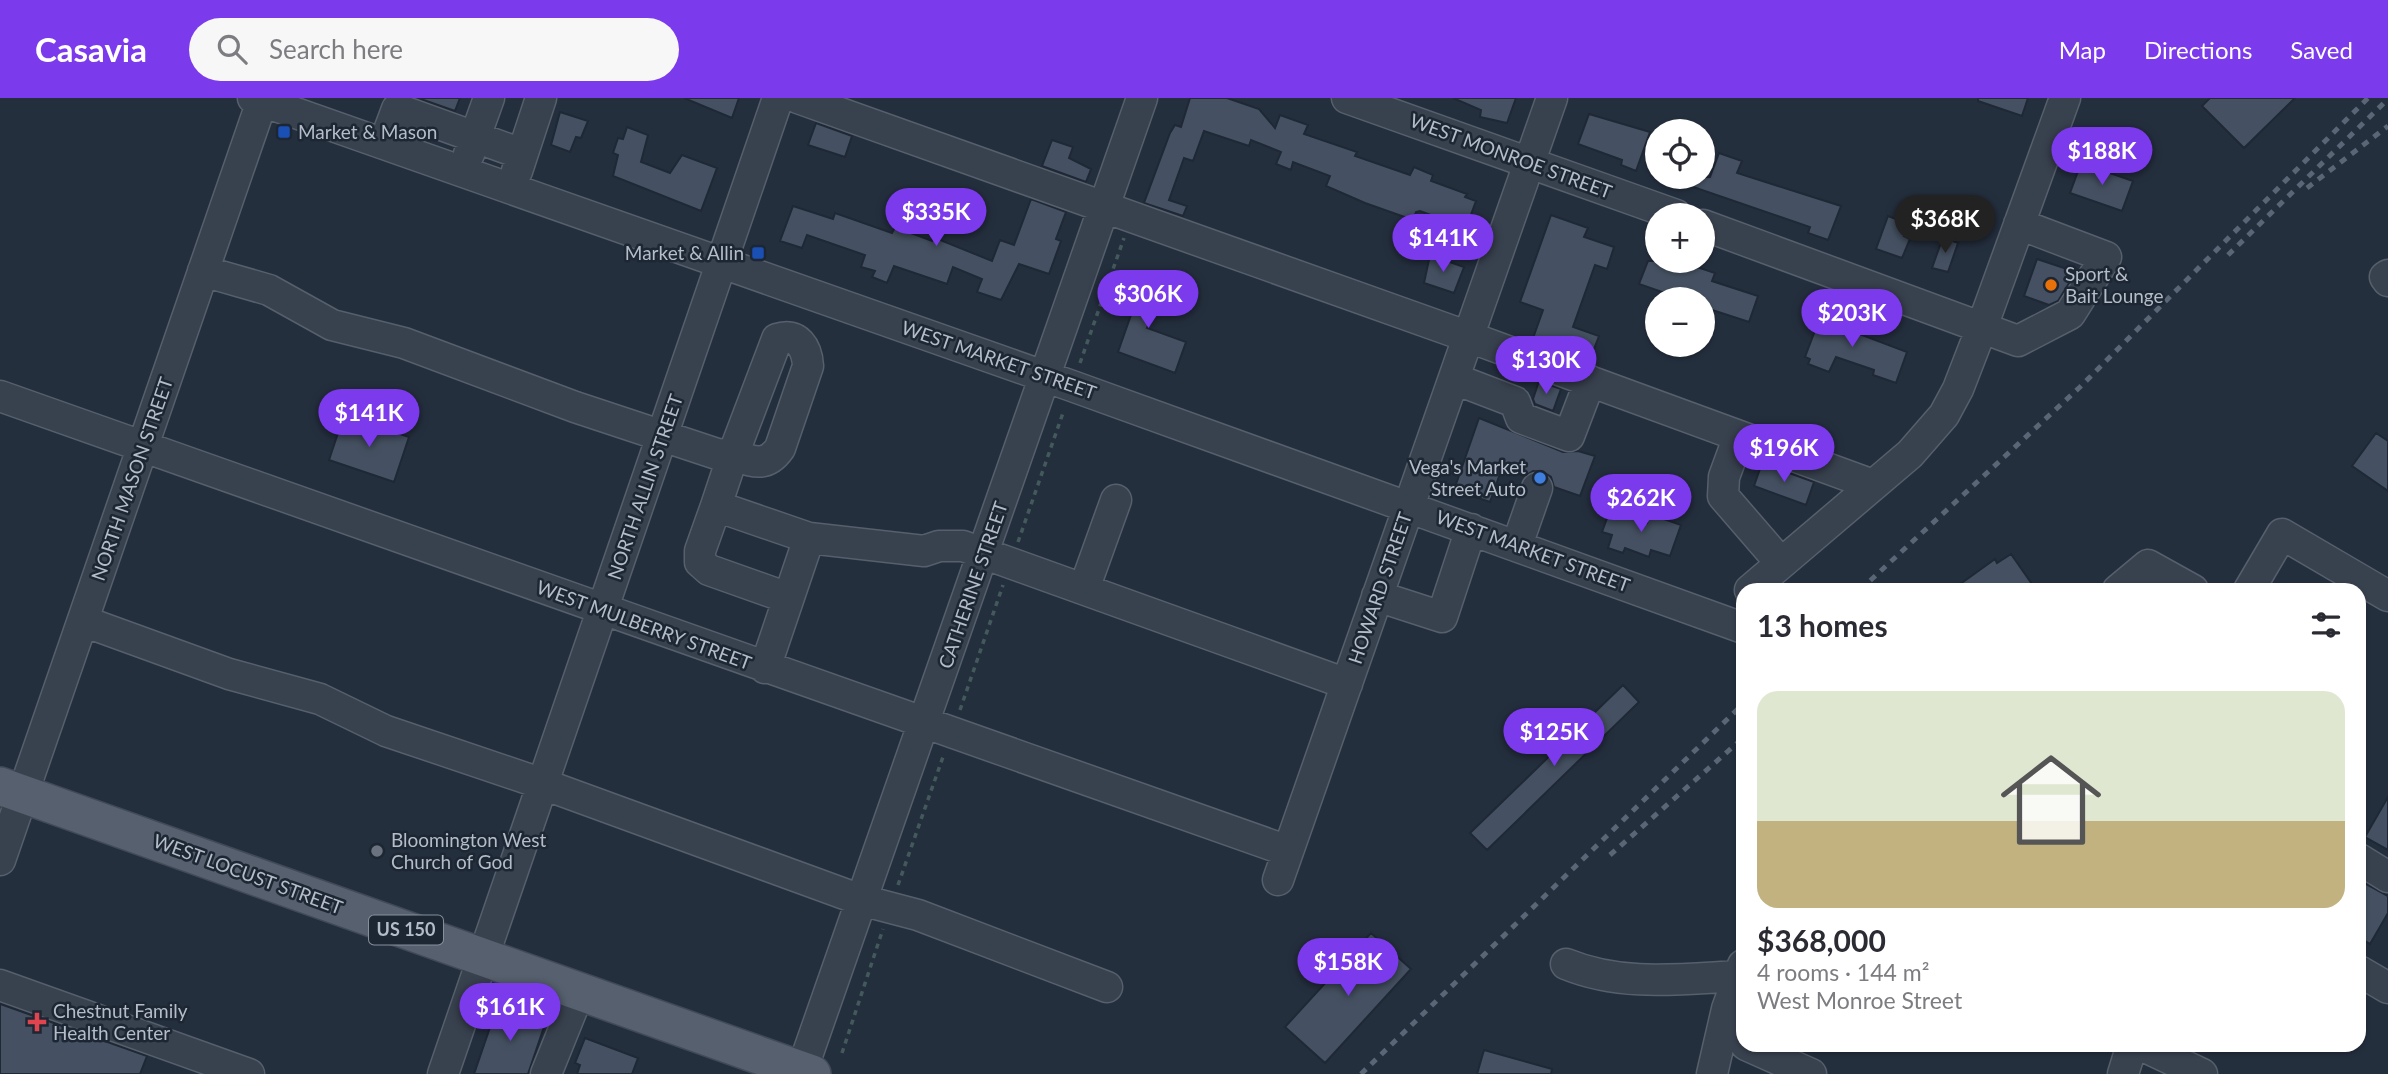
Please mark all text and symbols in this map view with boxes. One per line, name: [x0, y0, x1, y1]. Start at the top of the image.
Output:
search box: [189, 18, 679, 81]
text: Casavia: [35, 29, 147, 69]
icon: search: [213, 30, 251, 68]
text: Search here: [269, 33, 403, 65]
text: Map: [2059, 35, 2106, 64]
text: Directions: [2144, 35, 2252, 64]
text: Saved: [2290, 35, 2353, 64]
street label: WEST MONROE STREET: [1407, 108, 1615, 203]
map controls: [1645, 119, 1715, 357]
button: locate: [1645, 119, 1715, 189]
place label: Market & Mason: [298, 120, 437, 143]
marker: Market & Mason: [276, 124, 292, 140]
pin: $188K: [2053, 127, 2151, 187]
text: $188K: [2067, 136, 2137, 164]
pin: $335K: [887, 188, 985, 248]
pin: $368K: [1896, 195, 1994, 255]
text: $335K: [901, 197, 971, 225]
button: +: [1645, 203, 1715, 273]
text: $368K: [1910, 204, 1980, 232]
pin: $141K: [1394, 214, 1492, 274]
text: $141K: [1408, 223, 1478, 251]
place label: Market & Allin: [625, 241, 744, 264]
marker: Market & Allin: [750, 245, 766, 261]
place label: Sport & Bait Lounge: [2065, 262, 2164, 307]
pin: $306K: [1099, 271, 1197, 330]
marker: Sport & Bait Lounge: [2043, 277, 2059, 293]
text: $306K: [1113, 279, 1183, 307]
button: −: [1645, 287, 1715, 357]
pin: $203K: [1803, 289, 1901, 349]
text: $203K: [1817, 298, 1887, 326]
street label: WEST MARKET STREET: [899, 315, 1100, 404]
pin: $130K: [1497, 336, 1595, 396]
text: $130K: [1511, 345, 1581, 373]
street label: NORTH MASON STREET: [86, 374, 177, 584]
pin: $141K: [320, 390, 418, 449]
street label: NORTH ALLIN STREET: [602, 391, 687, 583]
text: $141K: [334, 398, 404, 426]
pin: $196K: [1735, 424, 1833, 484]
text: $196K: [1749, 433, 1819, 461]
place label: Vega's Market Street Auto: [1409, 455, 1526, 500]
marker: Vega's Market Street Auto: [1532, 470, 1548, 486]
pin: $262K: [1592, 474, 1690, 534]
text: $262K: [1606, 483, 1676, 511]
street label: CATHERINE STREET: [933, 498, 1012, 671]
street label: WEST MARKET STREET: [1433, 505, 1633, 596]
street label: HOWARD STREET: [1343, 509, 1416, 667]
street label: WEST MULBERRY STREET: [534, 575, 755, 674]
icon: filters: [2307, 606, 2345, 644]
text: 13 homes: [1757, 607, 1888, 643]
pin: $125K: [1505, 708, 1603, 768]
text: $125K: [1519, 717, 1589, 745]
icon: home: [1988, 737, 2114, 863]
place label: Bloomington West Church of God: [391, 828, 546, 873]
street label: WEST LOCUST STREET: [150, 829, 346, 919]
marker: Bloomington West Church of God: [369, 843, 385, 859]
road number: US 150: [369, 916, 443, 944]
text: $368,000: [1757, 922, 1886, 958]
pin: $158K: [1299, 939, 1397, 998]
text: $158K: [1313, 947, 1383, 975]
text: 4 rooms · 144 m²: [1757, 958, 1929, 986]
pin: $161K: [461, 984, 559, 1043]
text: West Monroe Street: [1757, 986, 1962, 1014]
text: $161K: [475, 992, 545, 1020]
place label: Chestnut Family Health Center: [53, 999, 188, 1044]
marker: Chestnut Family Health Center: [27, 1012, 47, 1032]

